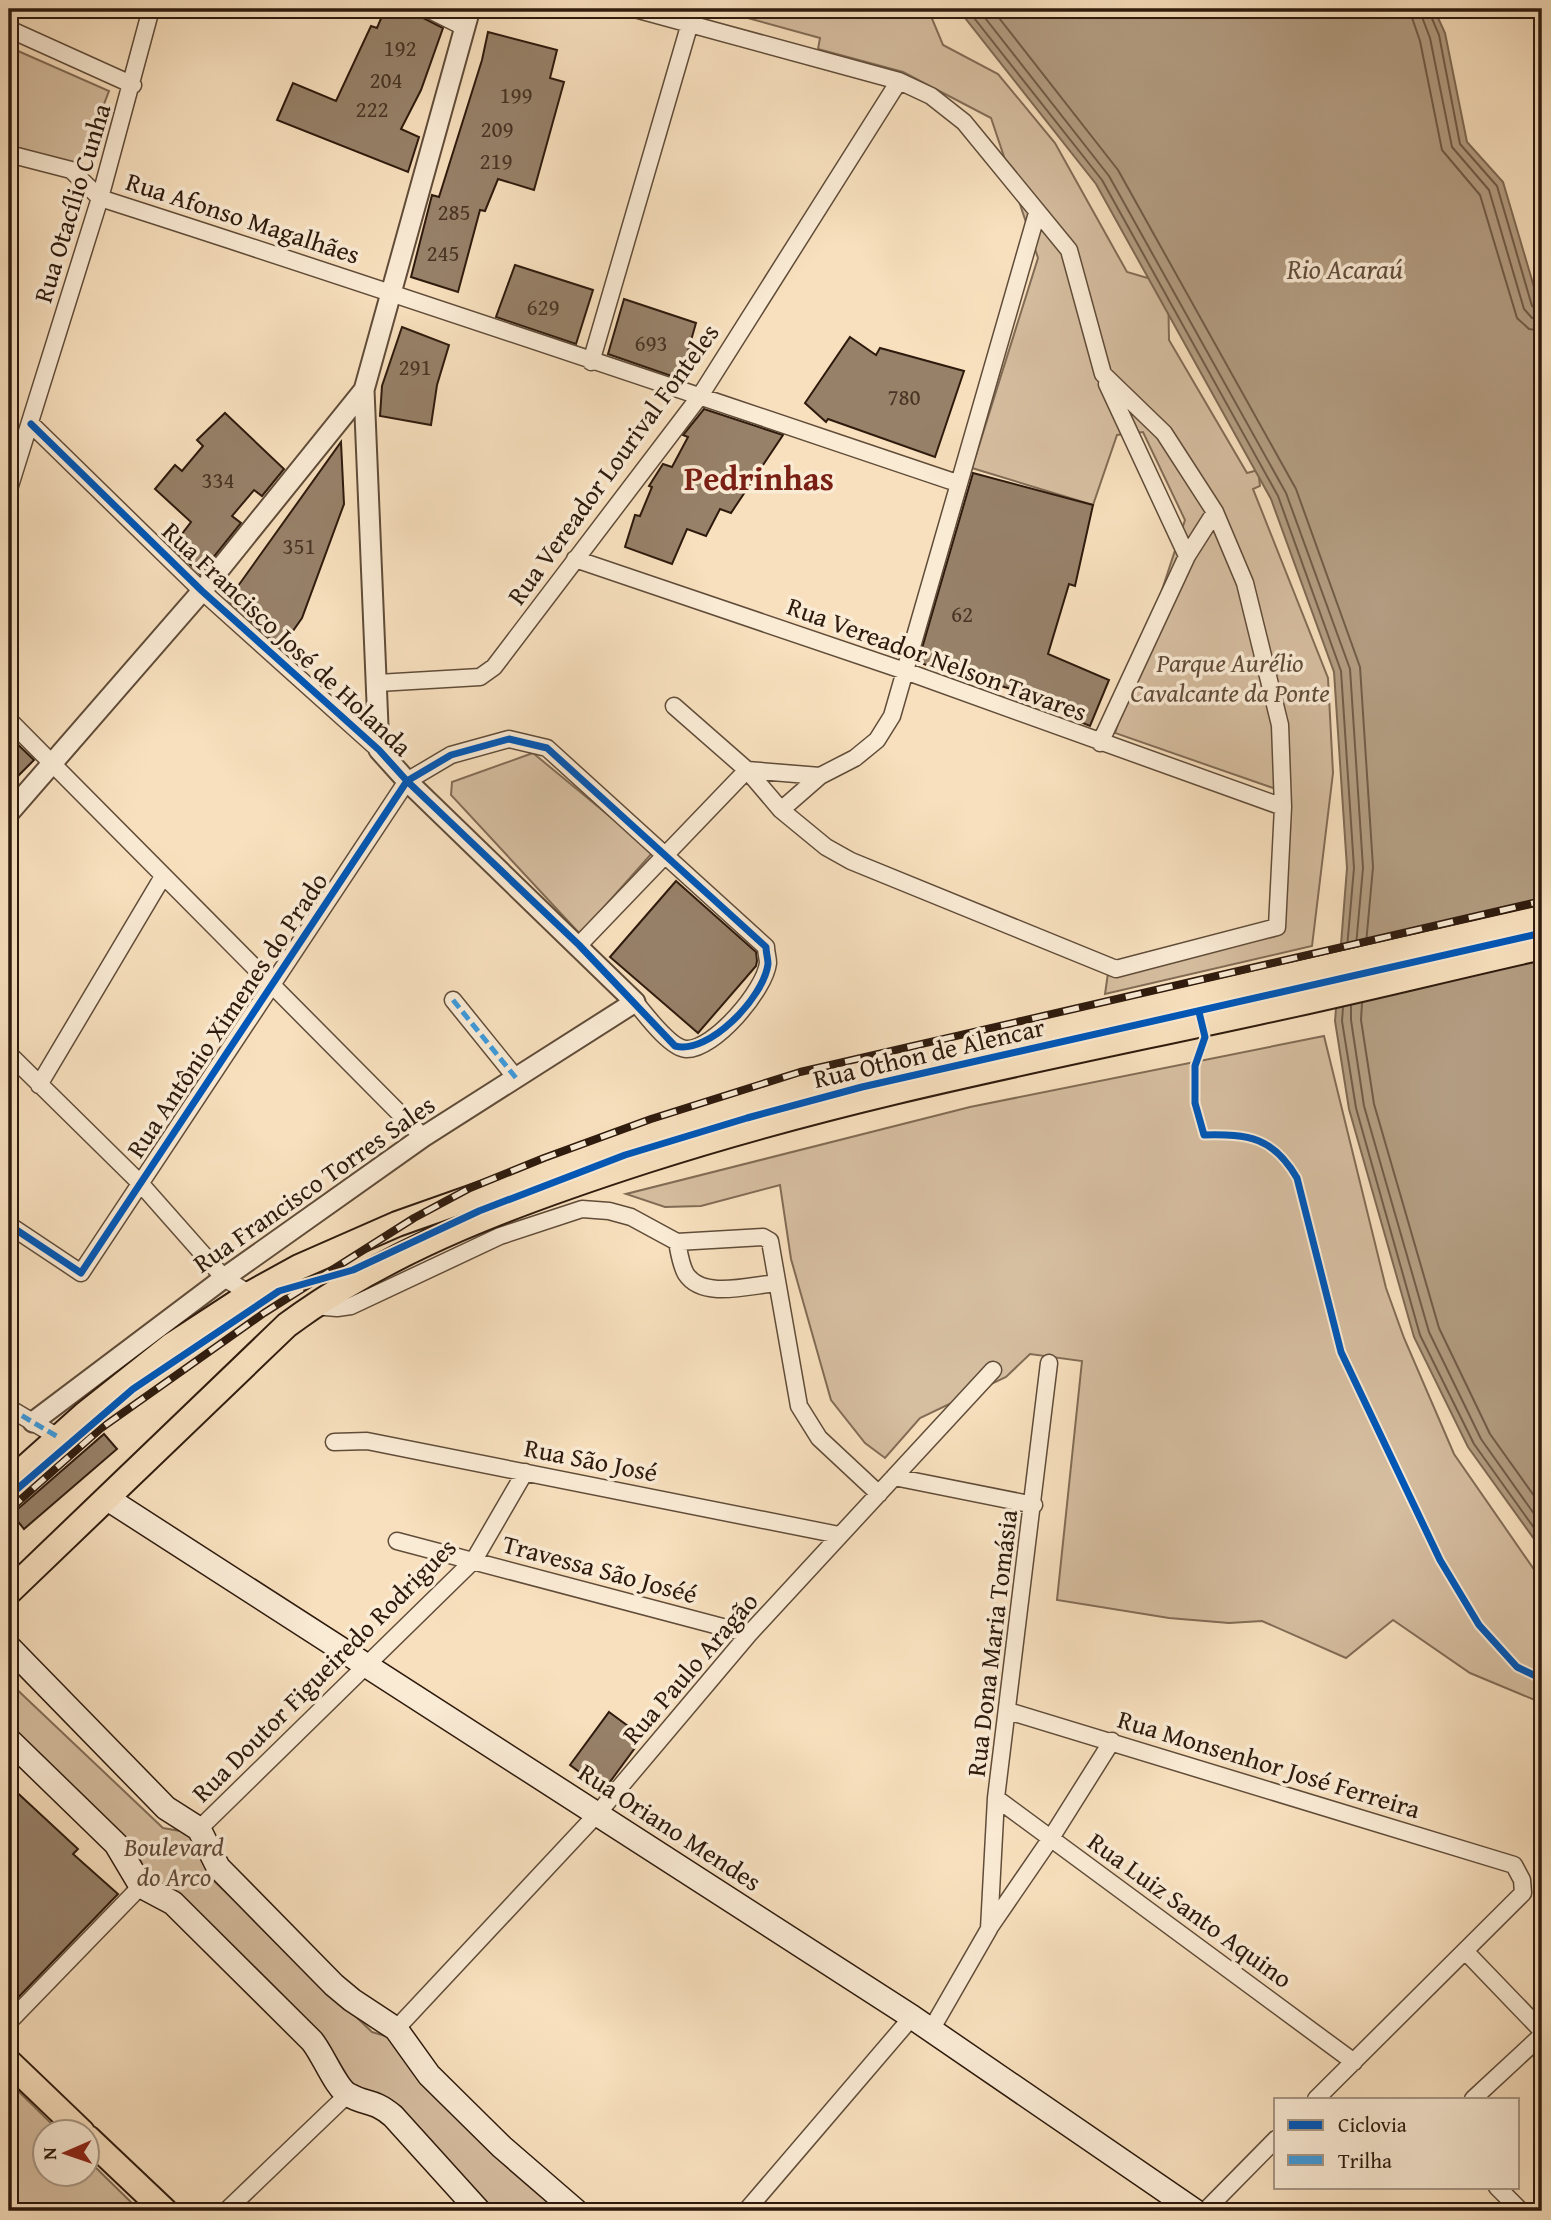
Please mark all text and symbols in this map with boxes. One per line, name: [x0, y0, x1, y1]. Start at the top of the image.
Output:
house number: 192: [383, 31, 417, 64]
house number: 204: [369, 63, 403, 96]
house number: 199: [499, 78, 533, 111]
house number: 222: [355, 92, 389, 125]
street label: Rua Otacílio Cunha: [23, 98, 121, 307]
house number: 209: [480, 112, 514, 145]
house number: 219: [479, 144, 513, 177]
street label: Rua Afonso Magalhães: [121, 161, 365, 274]
house number: 285: [437, 195, 471, 228]
house number: 245: [426, 236, 460, 269]
water label: Rio Acaraú: [1286, 248, 1403, 289]
house number: 629: [526, 290, 560, 323]
street label: Rua Vereador Lourival Fonteles: [497, 315, 728, 613]
house number: 693: [634, 326, 668, 359]
house number: 291: [398, 350, 432, 383]
house number: 780: [887, 380, 921, 413]
district label: Pedrinhas: [684, 454, 834, 502]
house number: 334: [201, 463, 235, 496]
street label: Rua Francisco José de Holanda: [154, 512, 422, 766]
house number: 351: [282, 529, 316, 562]
street label: Rua Vereador Nelson Tavares: [782, 586, 1093, 731]
house number: 62: [951, 597, 973, 630]
park label: Parque Aurélio Cavalcante da Ponte: [1130, 643, 1330, 712]
street label: Rua Antônio Ximenes do Prado: [116, 864, 337, 1165]
street label: Rua Othon de Alencar: [809, 1007, 1049, 1098]
street label: Rua Francisco Torres Sales: [185, 1085, 443, 1282]
street label: Rua São José: [521, 1427, 661, 1492]
street label: Rua Dona Maria Tomásia: [956, 1507, 1027, 1779]
street label: Travessa São Joséé: [498, 1524, 702, 1613]
street label: Rua Doutor Figueiredo Rodrigues: [182, 1528, 465, 1811]
street label: Rua Paulo Aragão: [612, 1583, 767, 1752]
street label: Rua Monsenhor José Ferreira: [1113, 1699, 1426, 1828]
street label: Rua Oriano Mendes: [571, 1753, 769, 1900]
street label: Rua Luiz Santo Aquino: [1080, 1822, 1301, 1997]
park label: Boulevard do Arco: [123, 1827, 224, 1896]
legend: [1274, 2098, 1520, 2188]
text: Ciclovia: [1338, 2109, 1407, 2140]
north arrow: [32, 2118, 102, 2188]
text: Trilha: [1338, 2145, 1392, 2176]
text: N: [35, 2146, 63, 2160]

